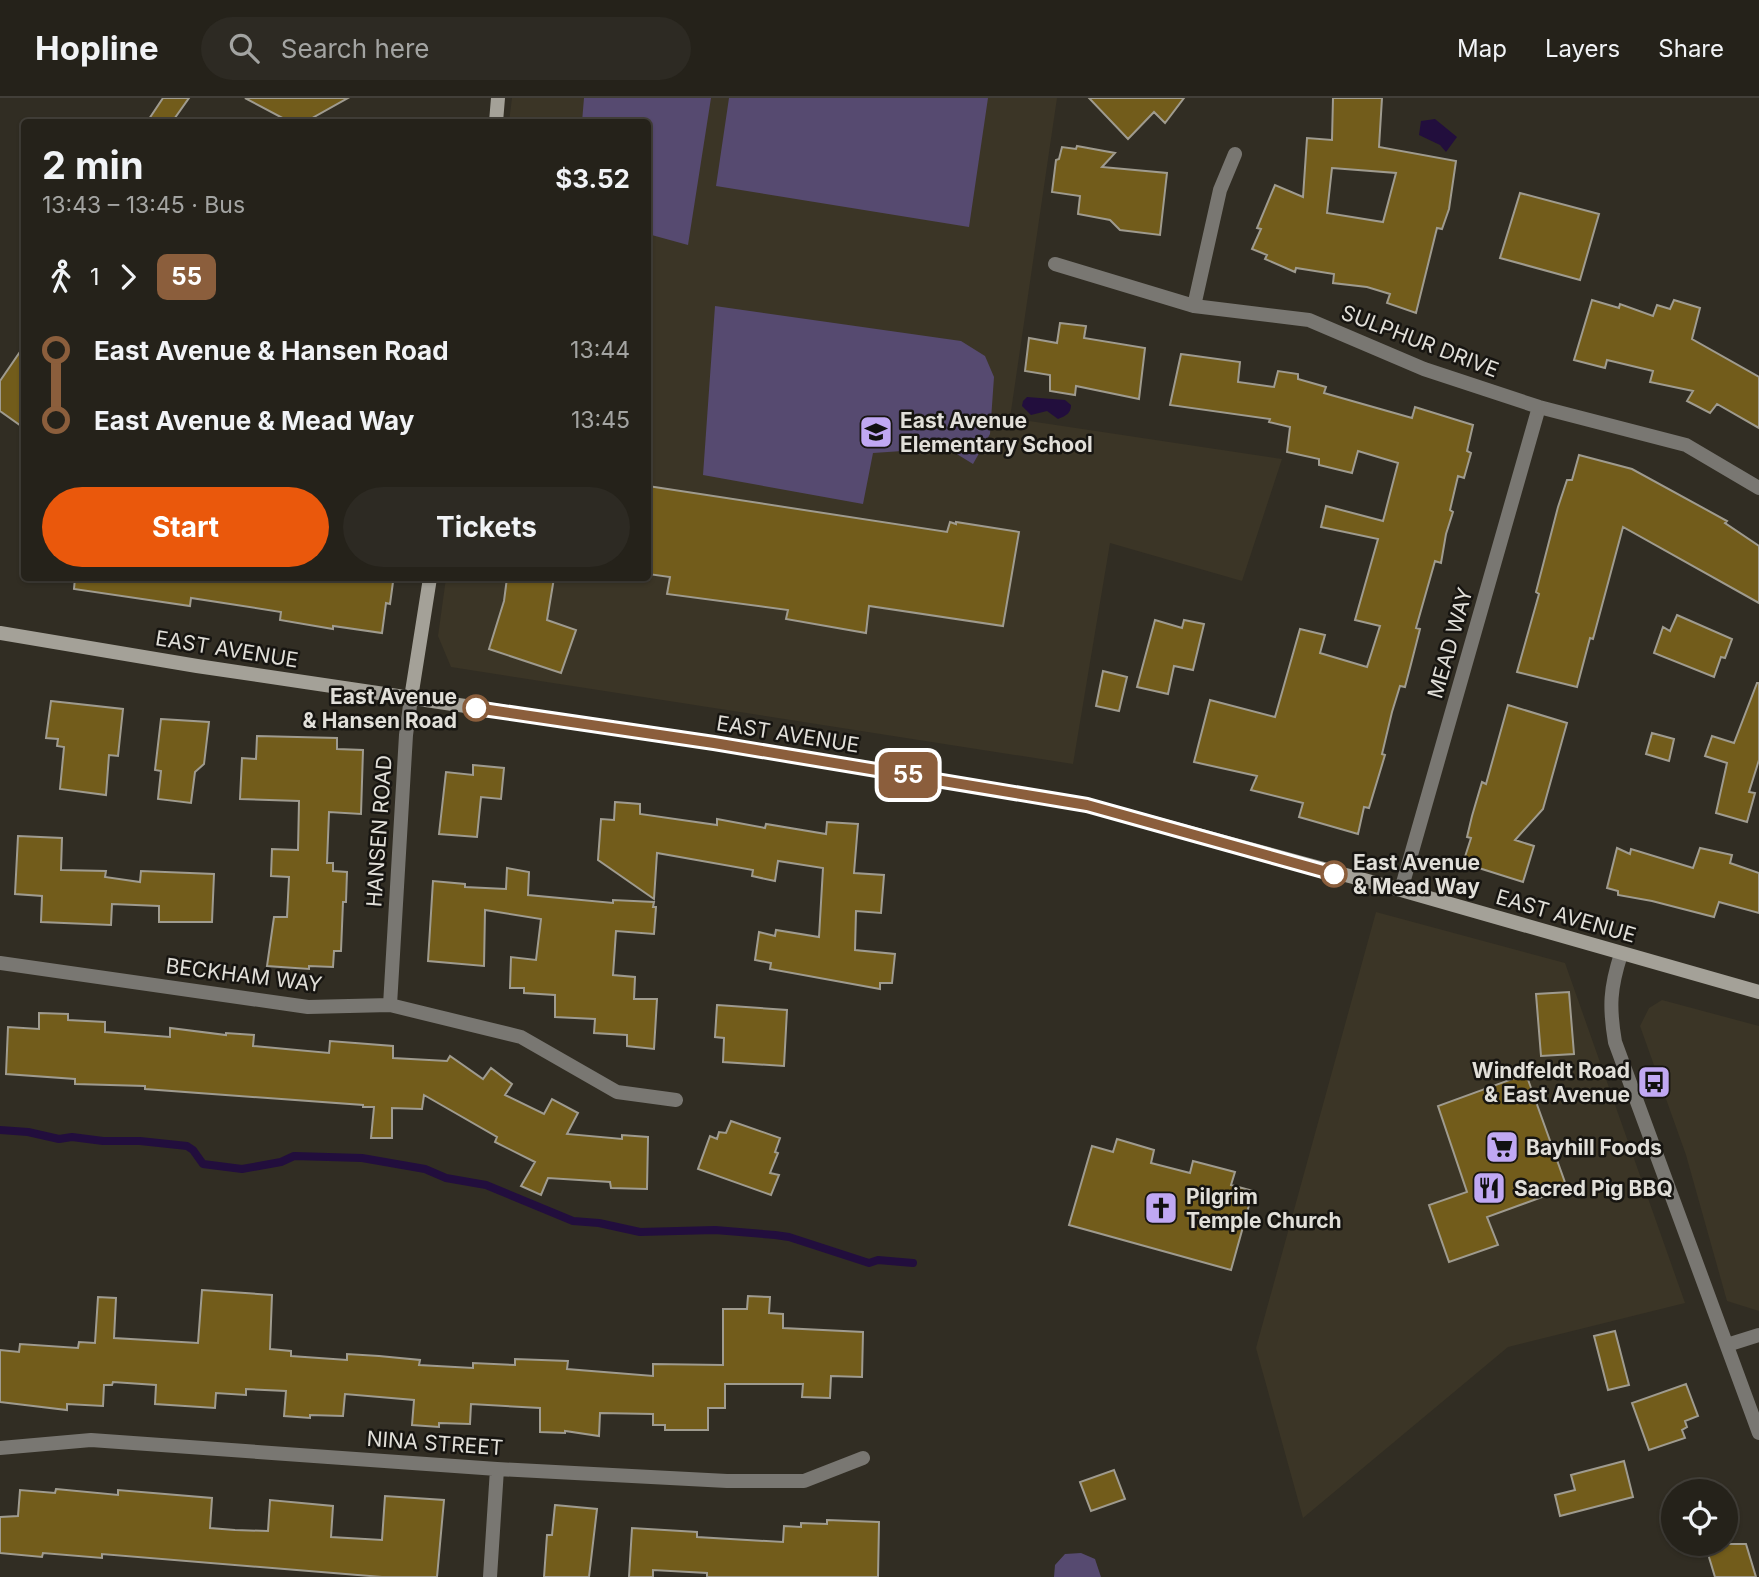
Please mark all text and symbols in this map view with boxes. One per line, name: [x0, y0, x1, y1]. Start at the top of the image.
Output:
search box: [201, 17, 691, 80]
text: Hopline: [35, 28, 159, 68]
icon: search: [225, 29, 263, 67]
text: Search here: [281, 33, 429, 64]
text: Map: [1457, 34, 1507, 63]
text: Layers: [1545, 34, 1620, 63]
text: Share: [1658, 34, 1724, 63]
text: 2 min: [42, 142, 144, 188]
text: $3.52: [555, 163, 630, 194]
text: 13:43 – 13:45 · Bus: [42, 191, 245, 219]
icon: walk: [42, 258, 80, 296]
icon: forward: [109, 258, 147, 296]
text: 55: [171, 262, 202, 291]
text: 1: [90, 263, 99, 291]
street label: SULPHUR DRIVE: [1338, 300, 1502, 382]
text: East Avenue & Hansen Road: [94, 335, 449, 366]
text: 13:44: [570, 336, 630, 364]
text: East Avenue & Mead Way: [94, 405, 414, 436]
text: 13:45: [571, 406, 630, 434]
place label: East Avenue Elementary School: [900, 408, 1093, 457]
school or university icon: East Avenue Elementary School: [857, 413, 895, 451]
button: Start: [42, 487, 329, 567]
button: Tickets: [343, 487, 630, 567]
street label: MEAD WAY: [1422, 585, 1478, 701]
street label: EAST AVENUE: [154, 625, 300, 673]
place label: East Avenue & Hansen Road: [303, 684, 457, 733]
marker: East Avenue & Hansen Road: [463, 695, 489, 721]
street label: EAST AVENUE: [715, 710, 861, 758]
line badge: 55: [876, 752, 940, 798]
street label: HANSEN ROAD: [361, 754, 397, 908]
text: 55: [893, 760, 923, 789]
place label: East Avenue & Mead Way: [1353, 850, 1480, 899]
marker: East Avenue & Mead Way: [1321, 861, 1347, 887]
street label: EAST AVENUE: [1493, 884, 1639, 948]
street label: BECKHAM WAY: [164, 953, 324, 997]
place label: Windfeldt Road & East Avenue: [1472, 1058, 1630, 1107]
bus stop icon: Windfeldt Road & East Avenue: [1635, 1063, 1673, 1101]
supermarket icon: Bayhill Foods: [1483, 1128, 1521, 1166]
place label: Bayhill Foods: [1526, 1135, 1662, 1160]
restaurant icon: Sacred Pig BBQ: [1470, 1169, 1508, 1207]
place label: Sacred Pig BBQ: [1514, 1176, 1673, 1201]
place label: Pilgrim Temple Church: [1186, 1184, 1342, 1233]
church icon: Pilgrim Temple Church: [1142, 1189, 1180, 1227]
street label: NINA STREET: [366, 1426, 504, 1460]
map controls: [1661, 1479, 1738, 1556]
button: locate: [1661, 1479, 1738, 1556]

